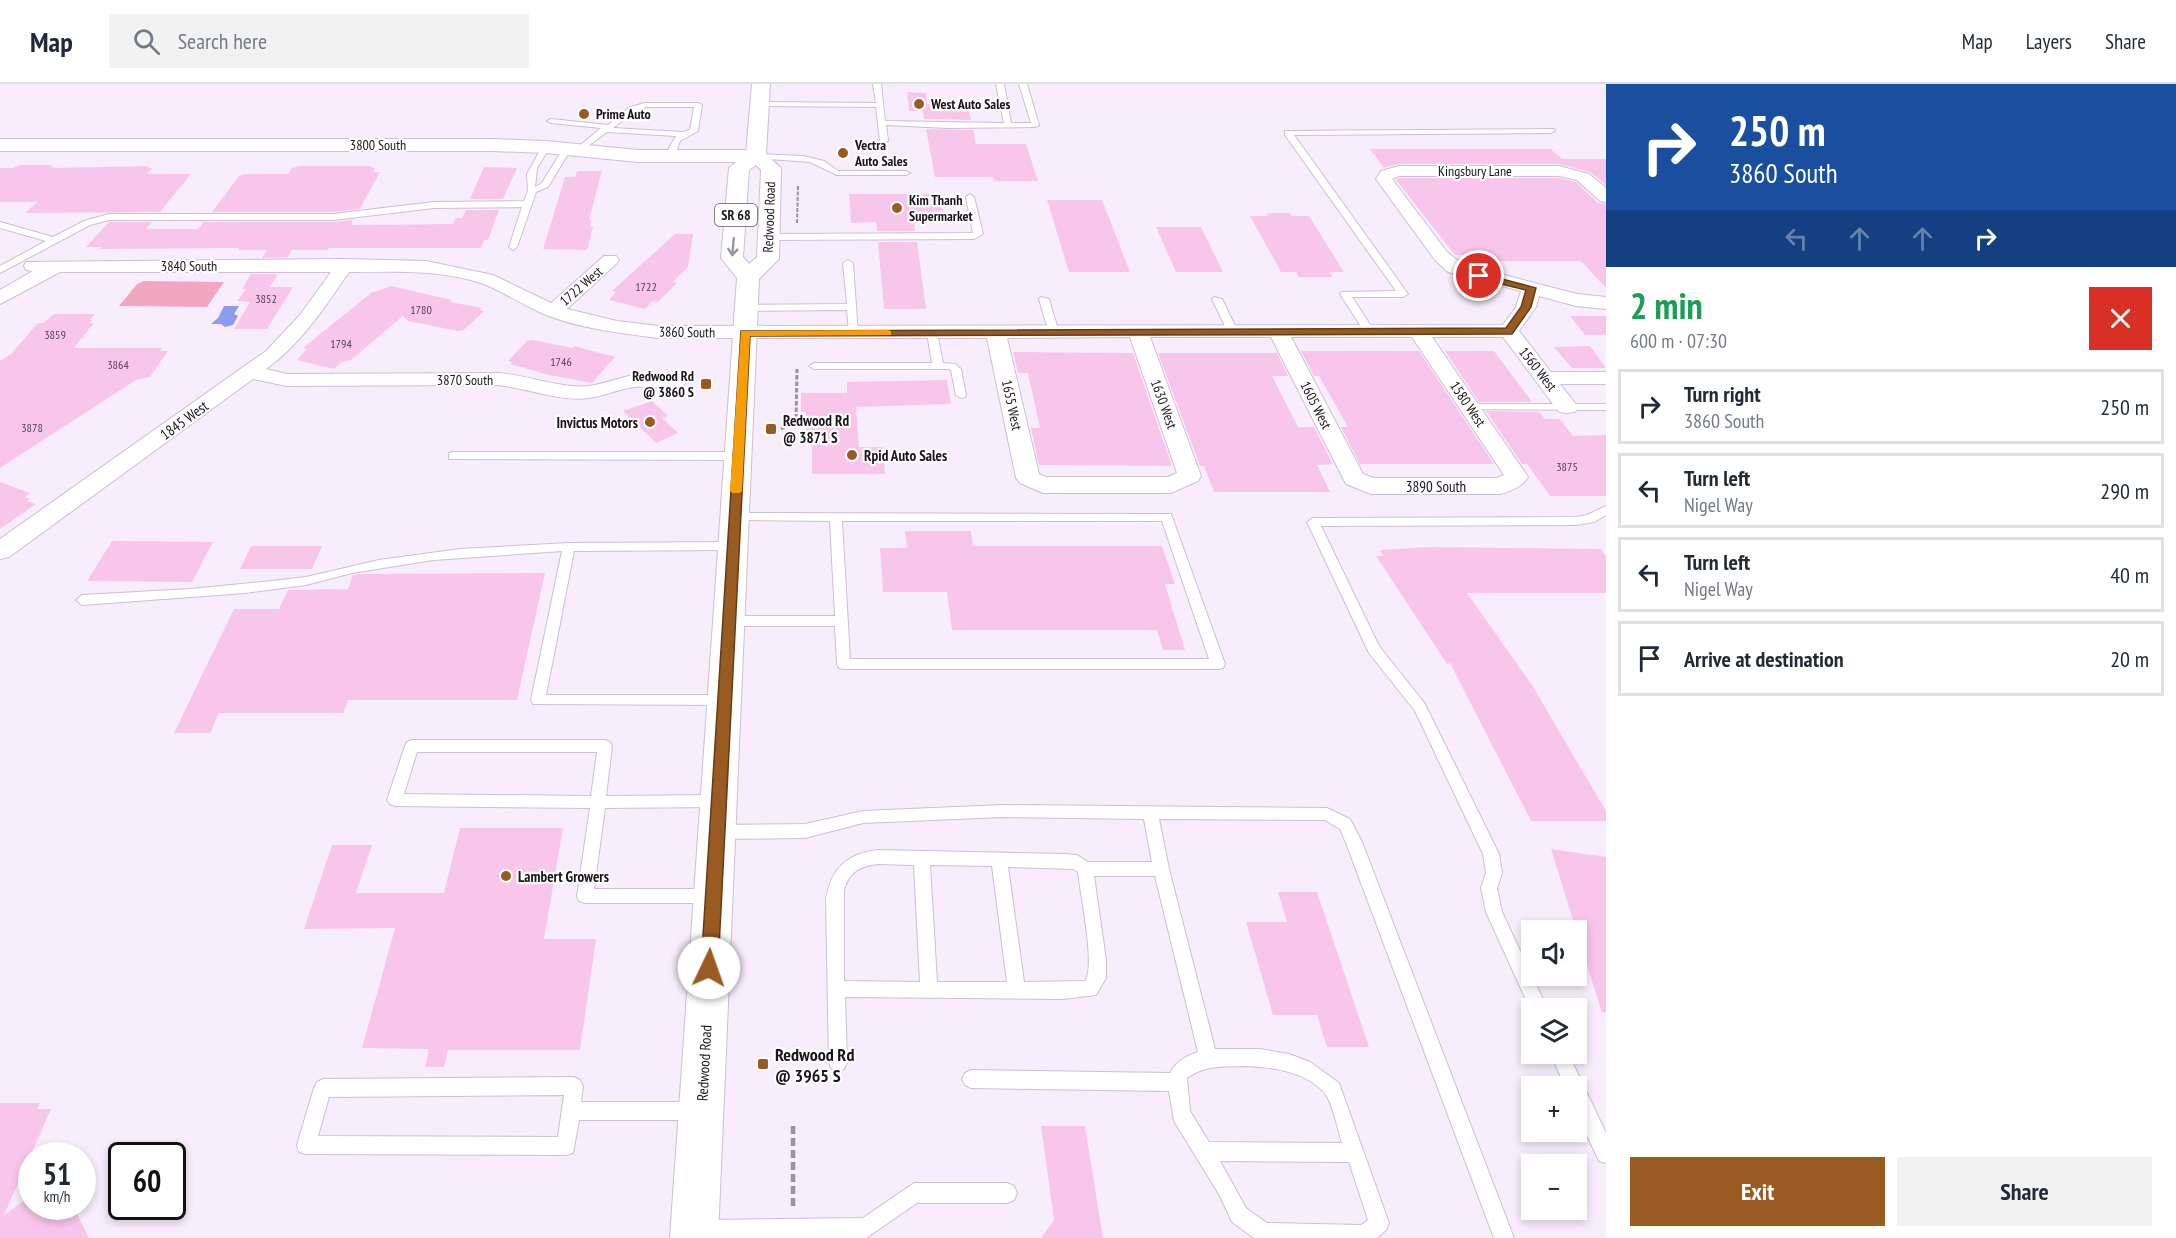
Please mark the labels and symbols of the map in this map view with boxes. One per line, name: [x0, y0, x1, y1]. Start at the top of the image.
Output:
place label: West Auto Sales: [930, 95, 1011, 113]
marker: West Auto Sales: [912, 97, 926, 111]
place label: Prime Auto: [596, 105, 651, 123]
marker: Prime Auto: [577, 107, 591, 121]
street label: 3800 South: [350, 136, 406, 154]
place label: Vectra Auto Sales: [854, 136, 908, 170]
marker: Vectra Auto Sales: [836, 146, 850, 160]
street label: Kingsbury Lane: [1438, 162, 1512, 180]
street label: Redwood Road: [759, 181, 779, 253]
place label: Kim Thanh Supermarket: [909, 191, 973, 225]
marker: Kim Thanh Supermarket: [890, 201, 904, 215]
road number: SR 68: [715, 204, 757, 226]
one-way arrow: [727, 237, 738, 257]
pin: [1453, 250, 1504, 301]
street label: 3840 South: [161, 257, 217, 275]
street label: 1722 West: [556, 262, 606, 310]
house number: 1722: [635, 279, 657, 294]
house number: 3852: [255, 291, 277, 306]
house number: 1780: [410, 302, 432, 317]
street label: 3860 South: [659, 323, 715, 341]
house number: 3859: [44, 327, 66, 342]
house number: 1794: [330, 336, 352, 351]
street label: 1560 West: [1515, 343, 1561, 395]
house number: 1746: [550, 354, 572, 369]
house number: 3864: [107, 357, 129, 372]
place label: Redwood Rd @ 3860 S: [632, 367, 694, 401]
street label: 3870 South: [437, 371, 493, 389]
marker: Redwood Rd @ 3860 S: [699, 377, 713, 391]
street label: 1630 West: [1147, 377, 1181, 431]
street label: 1655 West: [998, 378, 1026, 432]
street label: 1605 West: [1296, 378, 1336, 432]
street label: 1580 West: [1446, 378, 1490, 430]
street label: 1845 West: [156, 396, 212, 444]
place label: Redwood Rd @ 3871 S: [783, 411, 850, 447]
place label: Invictus Motors: [556, 413, 638, 432]
marker: Invictus Motors: [643, 415, 657, 429]
house number: 3878: [21, 420, 43, 435]
marker: Redwood Rd @ 3871 S: [764, 422, 778, 436]
place label: Rpid Auto Sales: [864, 446, 947, 465]
marker: Rpid Auto Sales: [845, 448, 859, 462]
house number: 3875: [1556, 459, 1578, 474]
street label: 3890 South: [1406, 477, 1466, 496]
place label: Lambert Growers: [518, 867, 609, 886]
marker: Lambert Growers: [499, 869, 513, 883]
position arrow: [677, 936, 741, 1000]
street label: Redwood Road: [693, 1024, 715, 1102]
place label: Redwood Rd @ 3965 S: [775, 1043, 854, 1087]
marker: Redwood Rd @ 3965 S: [756, 1057, 770, 1071]
speed limit sign: 60: [108, 1142, 186, 1220]

